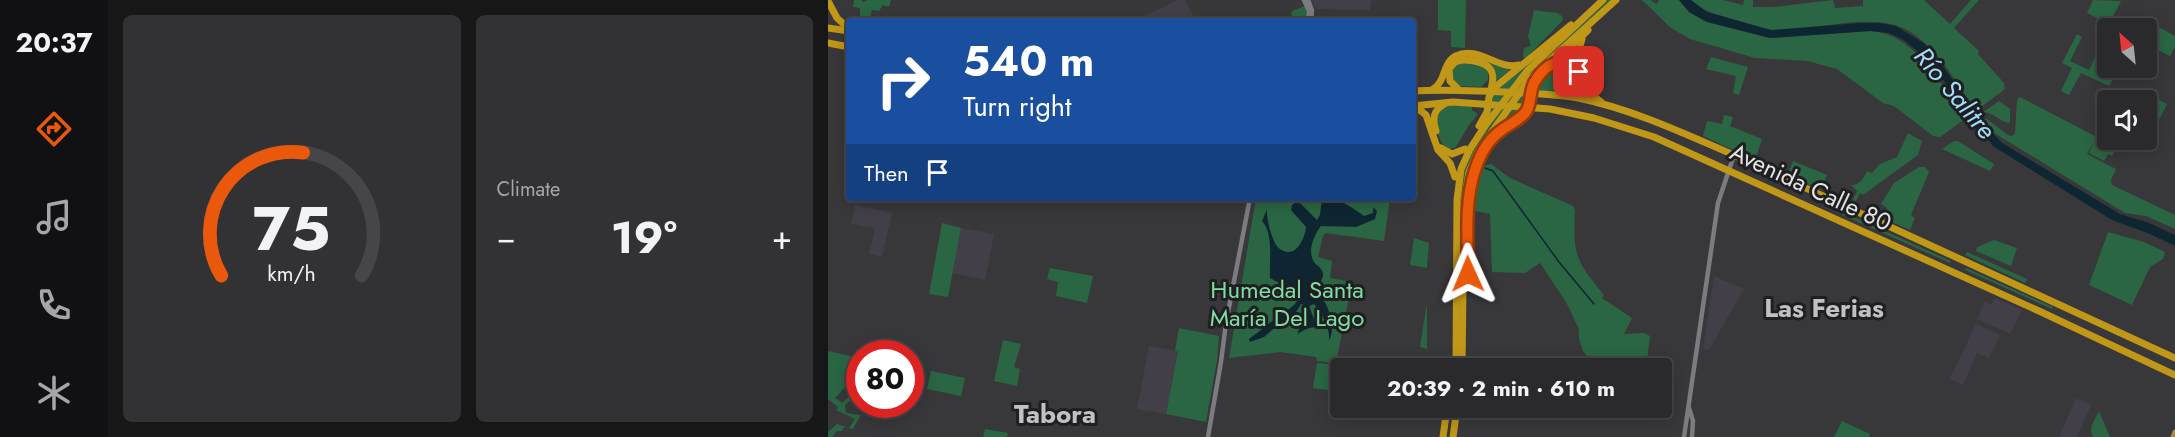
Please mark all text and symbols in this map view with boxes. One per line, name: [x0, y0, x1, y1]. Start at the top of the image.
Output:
north arrow: [2097, 18, 2157, 78]
map controls: [2097, 18, 2157, 150]
text: 20:37: [16, 23, 92, 62]
text: 540 m: [963, 31, 1094, 92]
water label: Río Salitre: [1905, 39, 2005, 147]
icon: right: [864, 42, 942, 120]
pin: [1553, 46, 1604, 97]
icon: arrive: [1562, 55, 1595, 88]
text: Turn right: [963, 87, 1071, 126]
button: sound: [2097, 90, 2157, 150]
icon: directions: [33, 108, 75, 150]
street label: Avenida Calle 80: [1725, 134, 1897, 240]
icon: arrive: [921, 156, 954, 189]
text: Then: [864, 157, 909, 189]
text: Climate: [497, 175, 560, 204]
text: 75: [253, 183, 331, 273]
icon: music: [33, 196, 75, 238]
text: 19°: [611, 205, 677, 270]
text: −: [497, 214, 516, 261]
text: +: [772, 214, 792, 261]
position arrow: [1436, 242, 1500, 306]
text: km/h: [268, 258, 316, 289]
park label: Humedal Santa María Del Lago: [1210, 272, 1364, 335]
icon: phone: [33, 284, 75, 326]
district label: Las Ferias: [1764, 289, 1884, 327]
speed limit sign: 80: [846, 340, 924, 418]
icon: climate: [33, 372, 75, 414]
text: 20:39 · 2 min · 610 m: [1387, 372, 1615, 404]
district label: Tabora: [1014, 395, 1096, 433]

